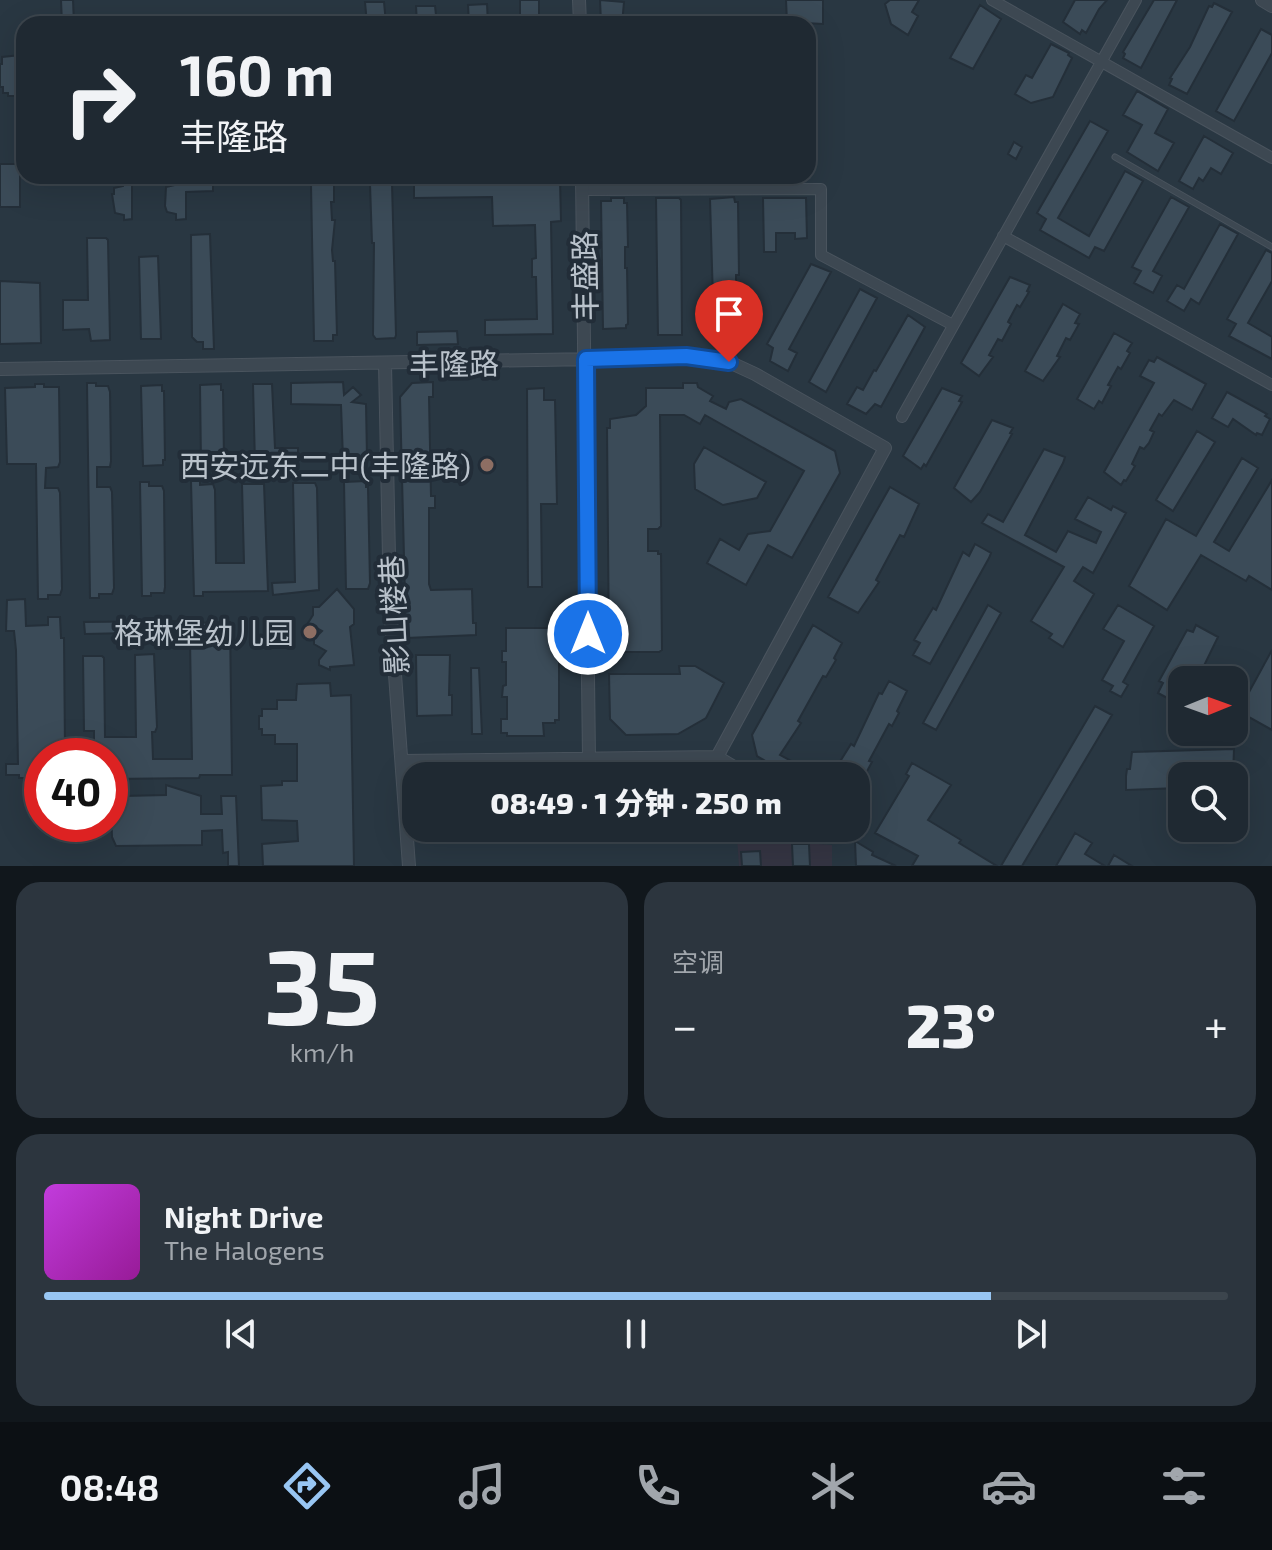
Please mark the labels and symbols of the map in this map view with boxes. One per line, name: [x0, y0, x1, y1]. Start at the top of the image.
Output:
street label: 丰盛路: [565, 231, 603, 321]
pin: [695, 280, 763, 362]
street label: 丰隆路: [409, 344, 499, 382]
place label: 西安远东二中(丰隆路): [179, 447, 471, 483]
marker: 西安远东二中(丰隆路): [478, 456, 496, 474]
street label: 影山楼巷: [372, 554, 414, 676]
position arrow: [546, 592, 630, 676]
place label: 格琳堡幼儿园: [114, 614, 294, 650]
marker: 格琳堡幼儿园: [301, 623, 319, 641]
north arrow: [1168, 666, 1248, 746]
speed limit sign: 40: [24, 738, 128, 842]

